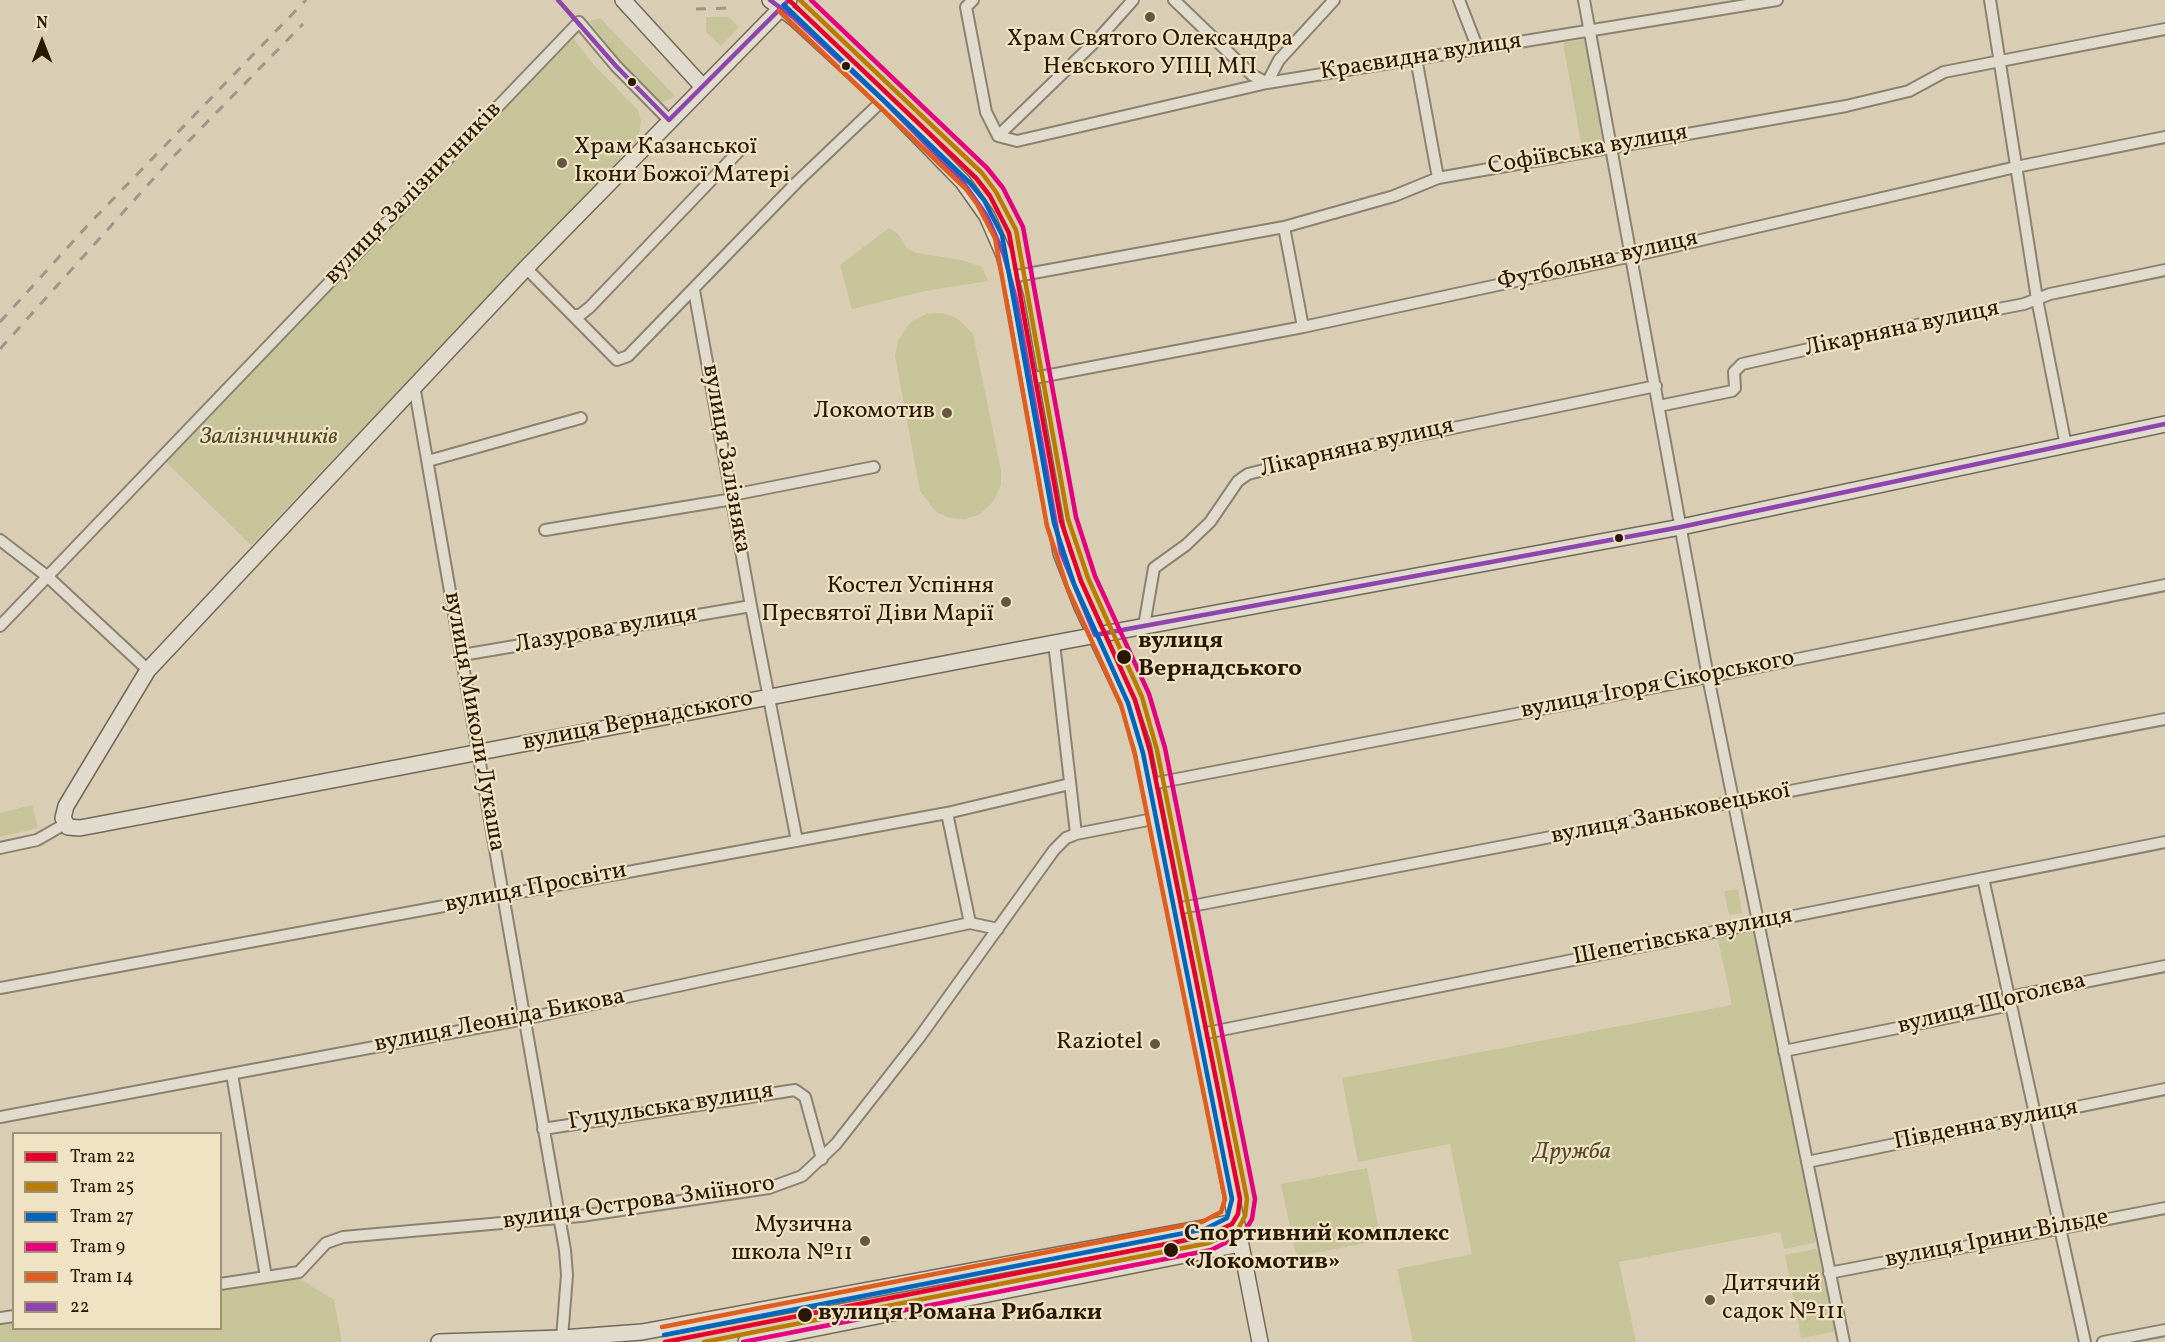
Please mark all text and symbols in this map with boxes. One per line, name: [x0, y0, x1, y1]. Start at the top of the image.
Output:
marker: Храм Святого Олександра Невського УПЦ МП: [1143, 10, 1157, 24]
north arrow: [12, 12, 72, 72]
text: N: [36, 13, 48, 35]
place label: Храм Святого Олександра Невського УПЦ МП: [1007, 27, 1293, 83]
street label: Краєвидна вулиця: [1318, 28, 1524, 88]
unlabelled marker: [840, 60, 852, 72]
unlabelled marker: [626, 76, 638, 88]
street label: вулиця Залізничників: [319, 97, 509, 291]
street label: Софіївська вулиця: [1486, 119, 1690, 183]
place label: Храм Казанської Ікони Божої Матері: [574, 135, 790, 191]
marker: Храм Казанської Ікони Божої Матері: [555, 156, 569, 170]
street label: Футбольна вулиця: [1495, 225, 1701, 299]
street label: Лікарняна вулиця: [1802, 295, 2002, 365]
street label: вулиця Залізняка: [694, 362, 756, 556]
place label: Локомотив: [813, 399, 935, 427]
marker: Локомотив: [940, 406, 954, 420]
street label: Лікарняна вулиця: [1257, 413, 1457, 485]
park label: Залізничників: [200, 425, 338, 453]
unlabelled marker: [1613, 532, 1625, 544]
place label: Костел Успіння Пресвятої Діви Марії: [761, 574, 994, 630]
street label: вулиця Миколи Лукаша: [436, 590, 510, 854]
marker: Костел Успіння Пресвятої Діви Марії: [999, 595, 1013, 609]
street label: Лазурова вулиця: [512, 601, 700, 661]
place label: вулиця Вернадського: [1138, 629, 1302, 685]
street label: вулиця Ігоря Сікорського: [1519, 645, 1797, 727]
marker: вулиця Вернадського: [1115, 648, 1133, 666]
street label: вулиця Вернадського: [520, 686, 756, 758]
street label: вулиця Заньковецької: [1549, 778, 1793, 852]
street label: вулиця Просвіти: [443, 857, 629, 921]
street label: Шепетівська вулиця: [1571, 903, 1795, 973]
street label: вулиця Щоголєва: [1895, 968, 2089, 1042]
street label: вулиця Леоніда Бикова: [372, 984, 628, 1060]
place label: Raziotel: [1056, 1030, 1143, 1058]
marker: Raziotel: [1148, 1037, 1162, 1051]
street label: Гуцульська вулиця: [566, 1078, 776, 1138]
street label: Південна вулиця: [1892, 1094, 2080, 1158]
legend: [12, 1132, 222, 1330]
park label: Дружба: [1533, 1140, 1611, 1168]
text: Tram 22: [70, 1145, 135, 1170]
street label: вулиця Острова Зміїного: [501, 1171, 777, 1237]
text: Tram 25: [70, 1175, 134, 1200]
street label: вулиця Ірини Вільде: [1883, 1204, 2111, 1276]
text: Tram 27: [70, 1205, 134, 1230]
place label: Музична школа №11: [731, 1213, 853, 1269]
place label: Спортивний комплекс «Локомотив»: [1184, 1222, 1449, 1278]
marker: Музична школа №11: [858, 1234, 872, 1248]
text: Tram 9: [70, 1235, 125, 1260]
marker: Спортивний комплекс «Локомотив»: [1162, 1241, 1180, 1259]
text: Tram 14: [70, 1265, 134, 1290]
place label: Дитячий садок №111: [1722, 1272, 1845, 1328]
marker: Дитячий садок №111: [1703, 1293, 1717, 1307]
text: 22: [70, 1295, 89, 1320]
place label: вулиця Романа Рибалки: [818, 1301, 1102, 1329]
marker: вулиця Романа Рибалки: [796, 1306, 814, 1324]

